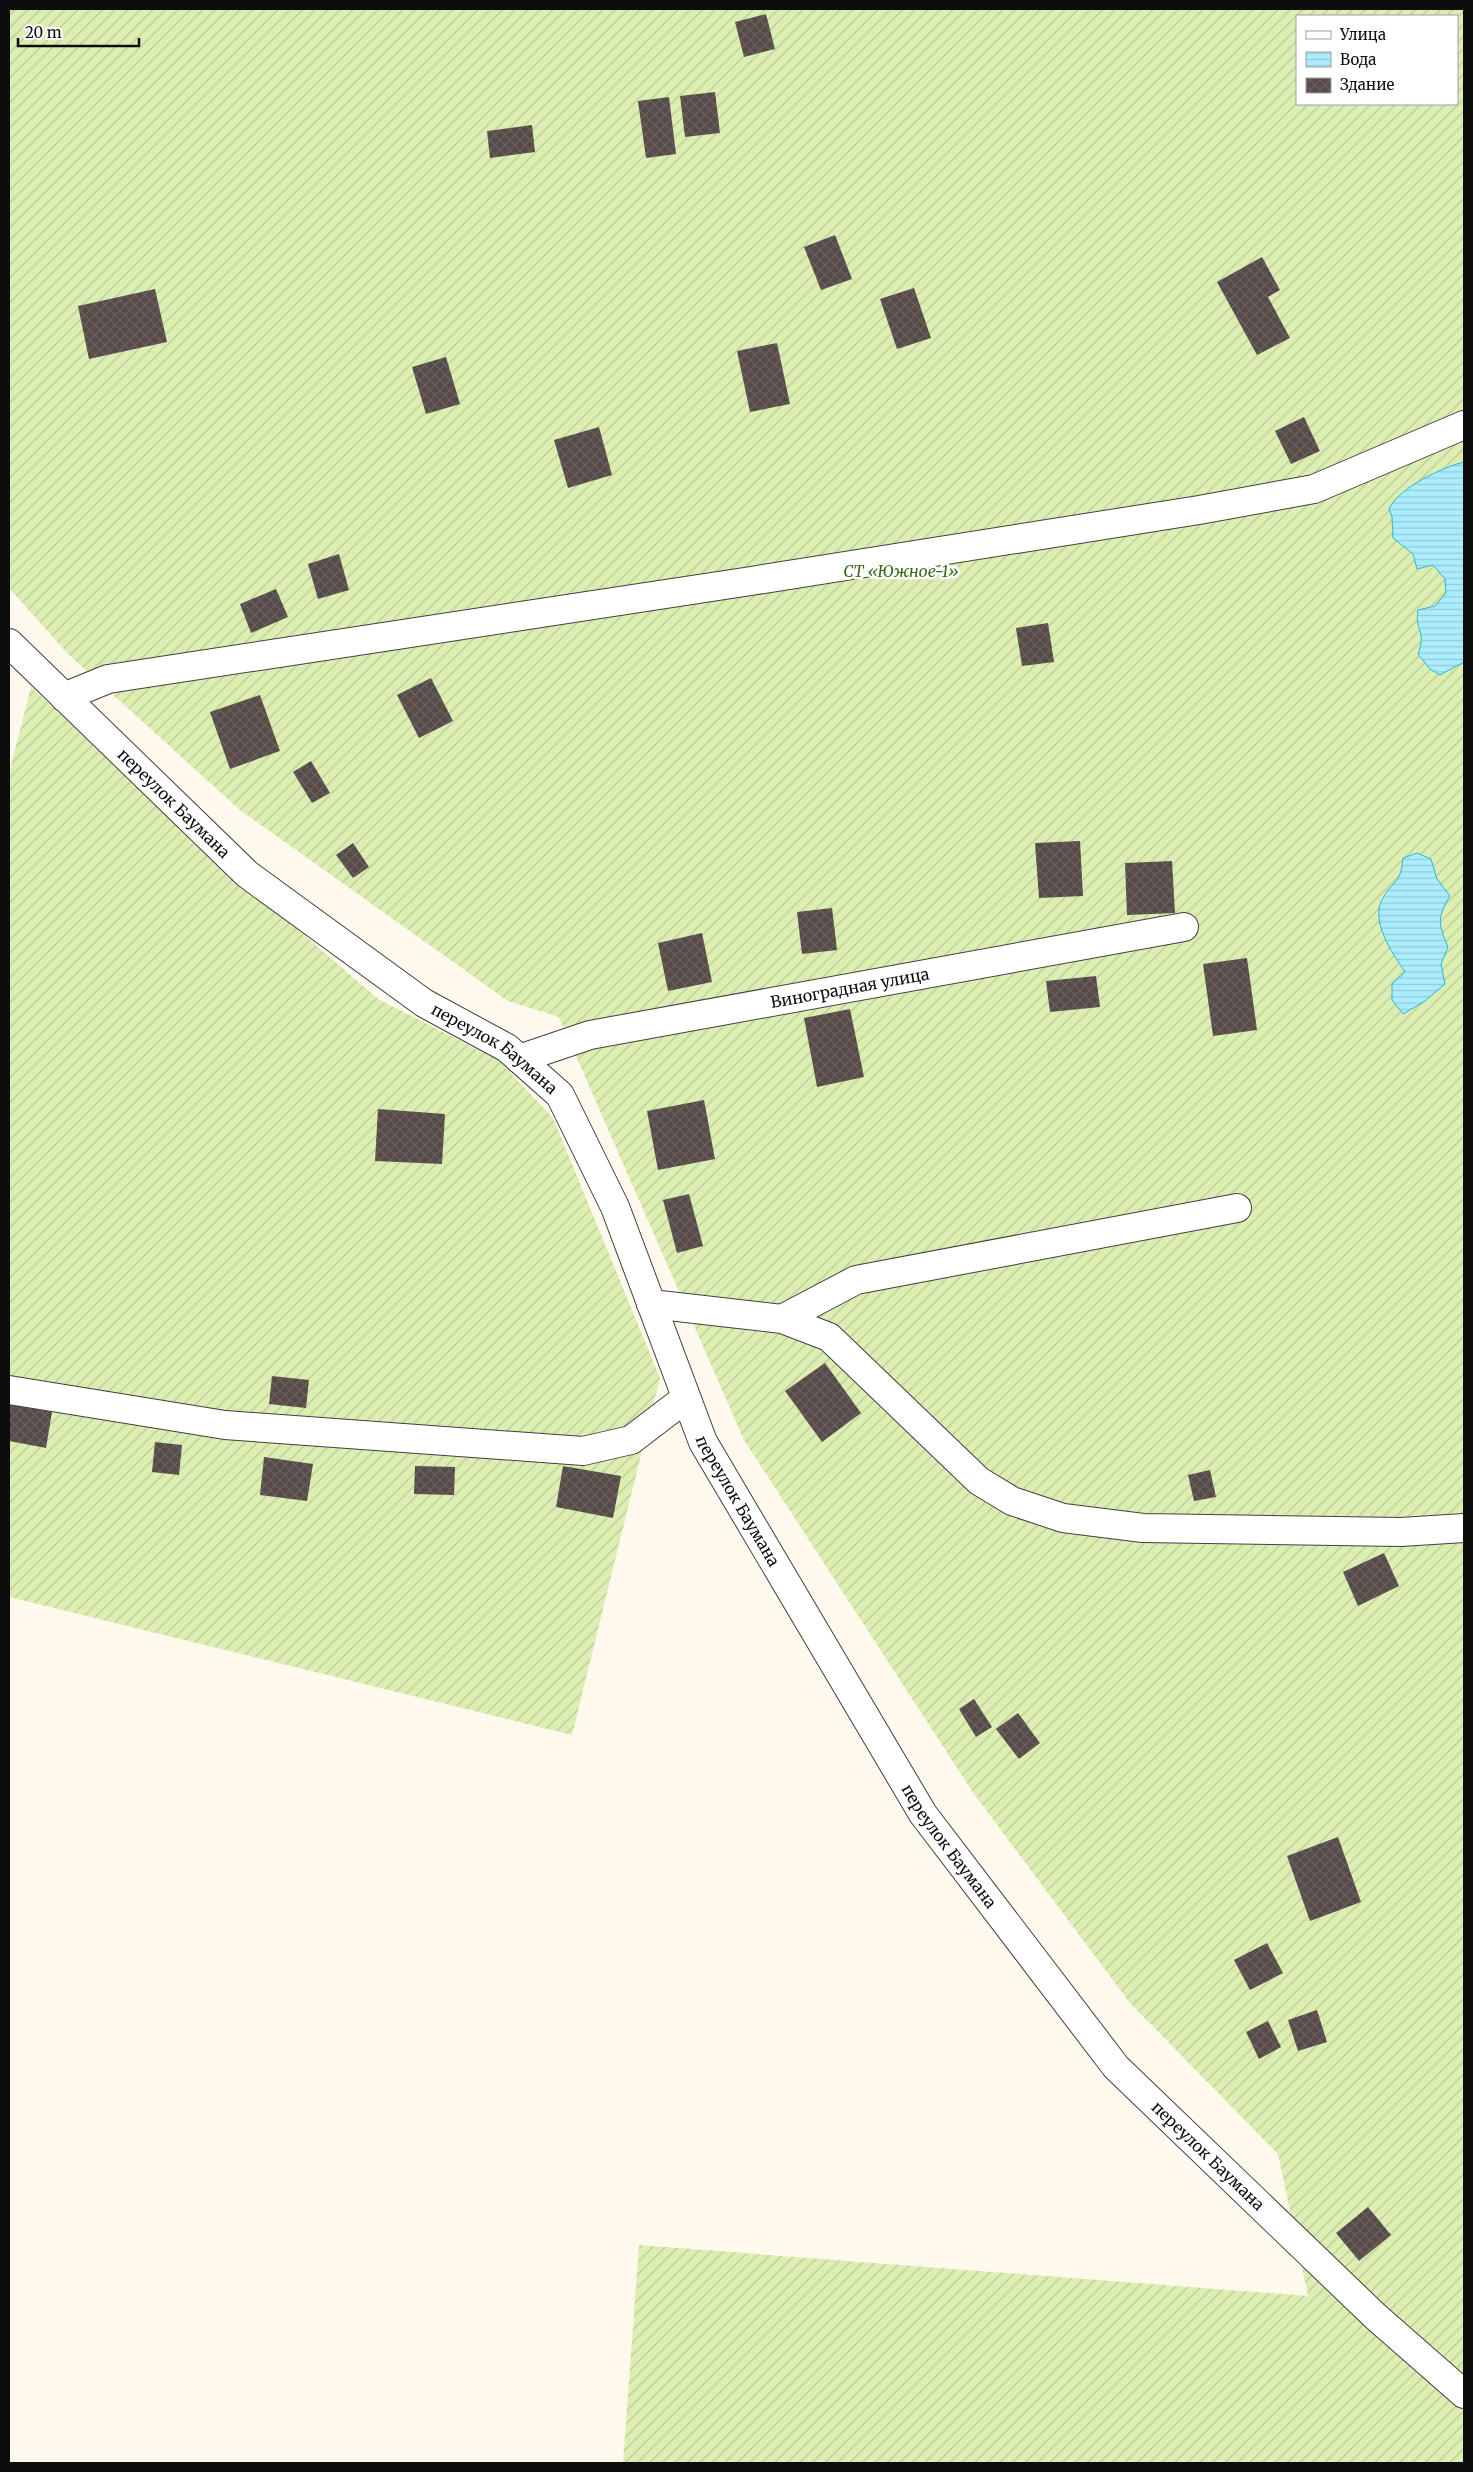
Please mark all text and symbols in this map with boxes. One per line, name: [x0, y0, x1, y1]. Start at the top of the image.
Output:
scale bar: [18, 15, 139, 47]
legend: [1296, 15, 1458, 105]
text: 20 m: [25, 23, 62, 42]
text: Улица: [1339, 25, 1386, 44]
text: Вода: [1340, 50, 1376, 69]
text: Здание: [1340, 75, 1394, 94]
park label: СТ «Южное-1»: [843, 561, 959, 581]
street label: переулок Баумана: [114, 744, 235, 862]
street label: Виноградная улица: [769, 963, 931, 1012]
street label: переулок Баумана: [428, 999, 562, 1098]
street label: переулок Баумана: [692, 1433, 784, 1570]
street label: переулок Баумана: [897, 1780, 1001, 1912]
street label: переулок Баумана: [1148, 2097, 1269, 2215]

